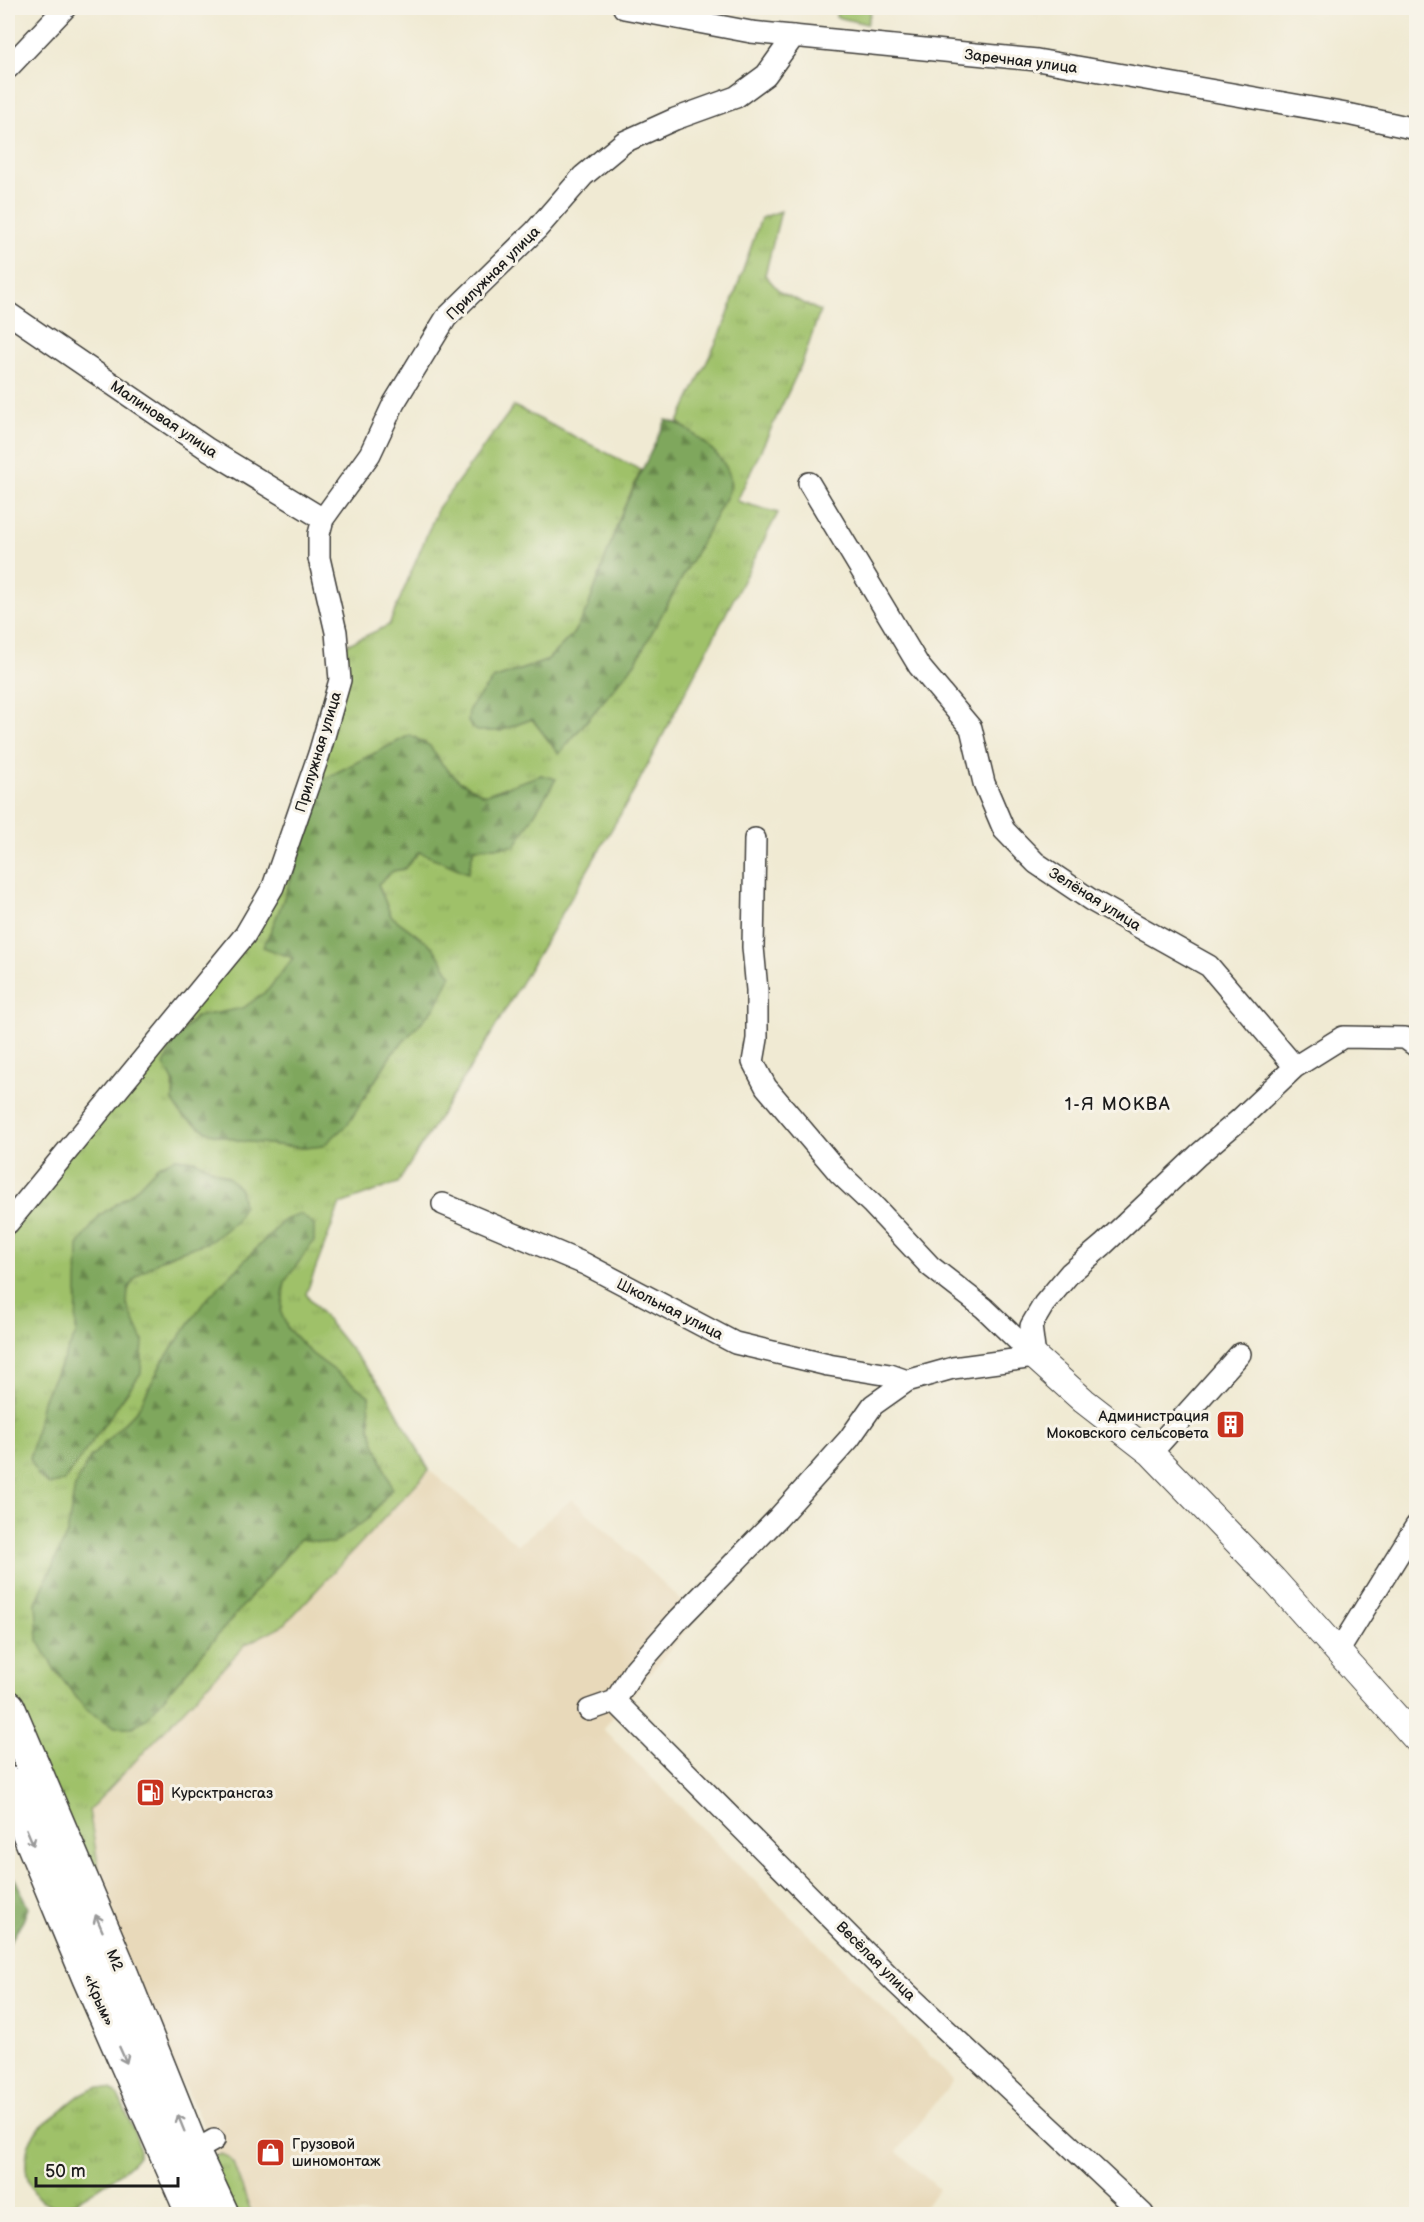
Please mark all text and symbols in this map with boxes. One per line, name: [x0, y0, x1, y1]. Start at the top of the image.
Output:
street label: Заречная улица: [963, 45, 1079, 78]
street label: Прилужная улица: [442, 222, 544, 324]
street label: Малиновая улица: [107, 377, 221, 462]
street label: Прилужная улица: [291, 689, 346, 815]
street label: Зелёная улица: [1045, 864, 1144, 935]
district label: 1-Я МОКВА: [1065, 1094, 1171, 1115]
street label: Школьная улица: [613, 1274, 726, 1345]
place label: Администрация Моковского сельсовета: [1046, 1407, 1209, 1443]
building icon: Администрация Моковского сельсовета: [1214, 1409, 1246, 1441]
fuel station icon: Курсктрансгаз: [134, 1777, 166, 1809]
place label: Курсктрансгаз: [171, 1784, 273, 1803]
one-way arrow: [25, 1828, 36, 1846]
one-way arrow: [93, 1914, 105, 1932]
street label: Весёлая улица: [832, 1918, 919, 2005]
street label: М2: [102, 1947, 128, 1974]
street label: «Крым»: [79, 1971, 118, 2029]
one-way arrow: [118, 2046, 129, 2064]
one-way arrow: [175, 2114, 186, 2132]
place label: Грузовой шиномонтаж: [292, 2135, 381, 2171]
shop icon: Грузовой шиномонтаж: [255, 2137, 287, 2169]
scale bar: [36, 2150, 178, 2188]
text: 50 m: [45, 2161, 86, 2182]

